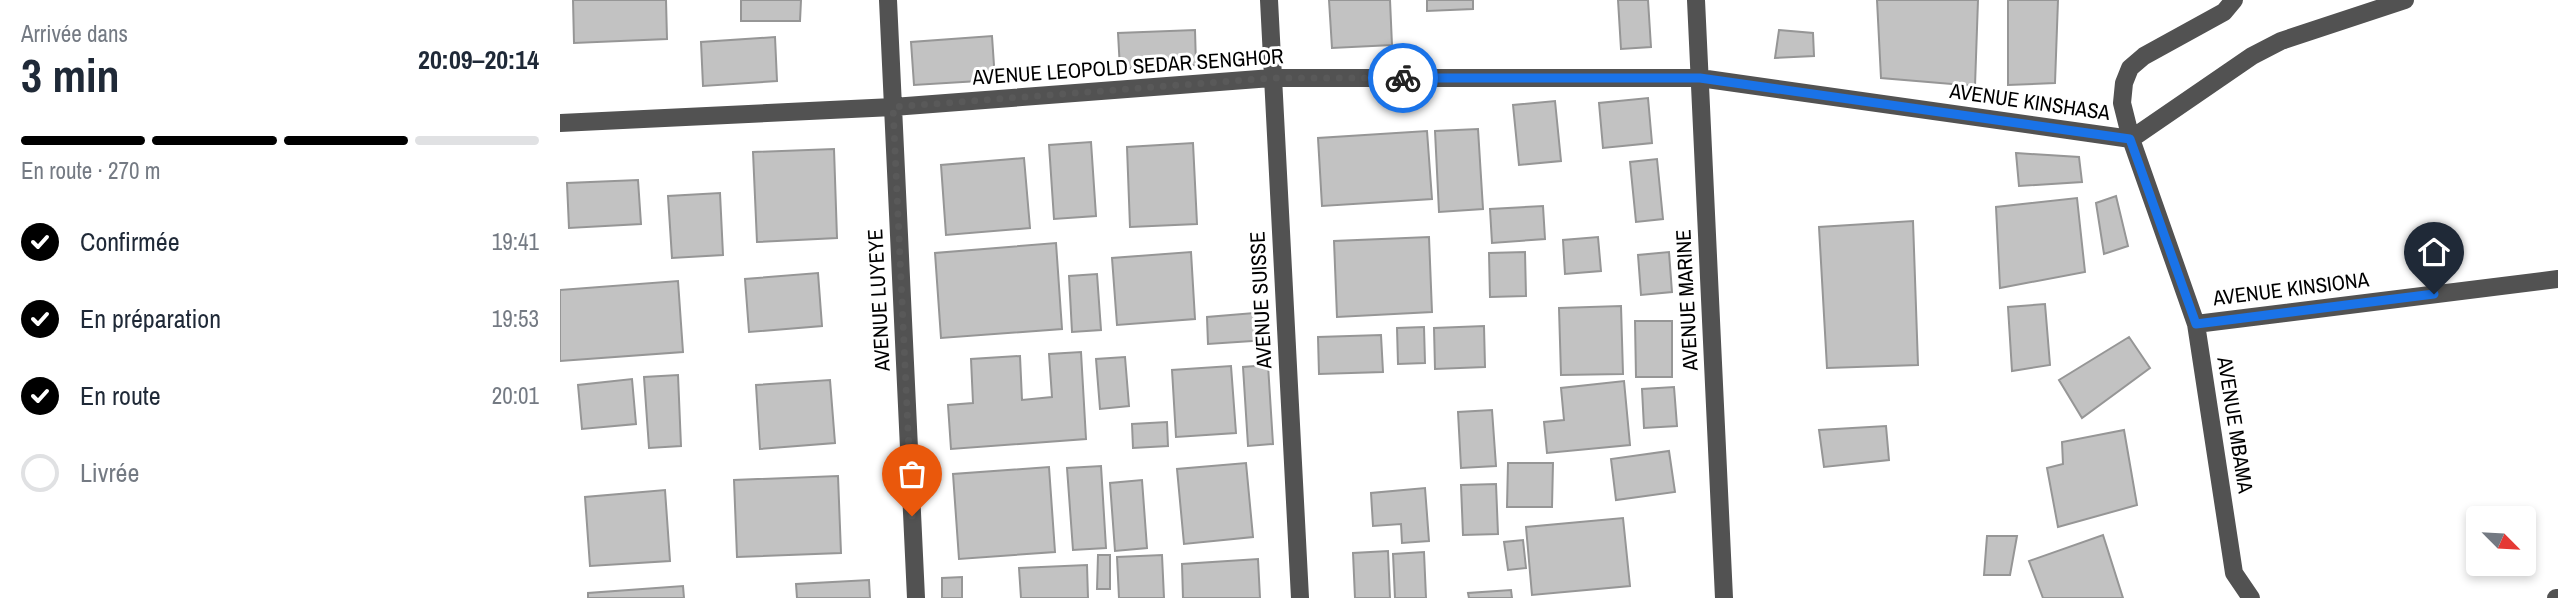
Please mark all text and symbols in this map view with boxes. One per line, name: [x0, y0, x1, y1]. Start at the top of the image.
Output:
text: Arrivée dans: [21, 18, 128, 49]
street label: AVENUE LEOPOLD SEDAR SENGHOR: [970, 41, 1284, 92]
text: 20:09–20:14: [418, 42, 539, 77]
courier: [1368, 43, 1438, 113]
text: 3 min: [21, 44, 120, 106]
icon: bike: [1384, 59, 1422, 97]
street label: AVENUE KINSHASA: [1947, 76, 2113, 127]
text: En route · 270 m: [21, 155, 160, 186]
pin: [2404, 222, 2464, 294]
icon: check: [21, 223, 59, 261]
text: Confirmée: [80, 224, 180, 259]
text: 19:41: [492, 226, 539, 257]
street label: AVENUE LUYEYE: [860, 228, 897, 373]
street label: AVENUE MARINE: [1668, 229, 1705, 372]
street label: AVENUE SUISSE: [1242, 231, 1279, 370]
icon: home: [2415, 233, 2453, 271]
street label: AVENUE KINSIONA: [2210, 265, 2371, 313]
icon: check: [21, 300, 59, 338]
text: En préparation: [80, 301, 221, 336]
text: 19:53: [492, 303, 539, 334]
street label: AVENUE MBAMA: [2210, 354, 2261, 496]
icon: check: [21, 377, 59, 415]
text: En route: [80, 378, 161, 413]
text: 20:01: [492, 380, 539, 411]
pin: [882, 444, 942, 516]
text: Livrée: [80, 455, 139, 490]
icon: bag: [893, 455, 931, 493]
north arrow: [2466, 506, 2536, 576]
map controls: [2466, 506, 2536, 576]

